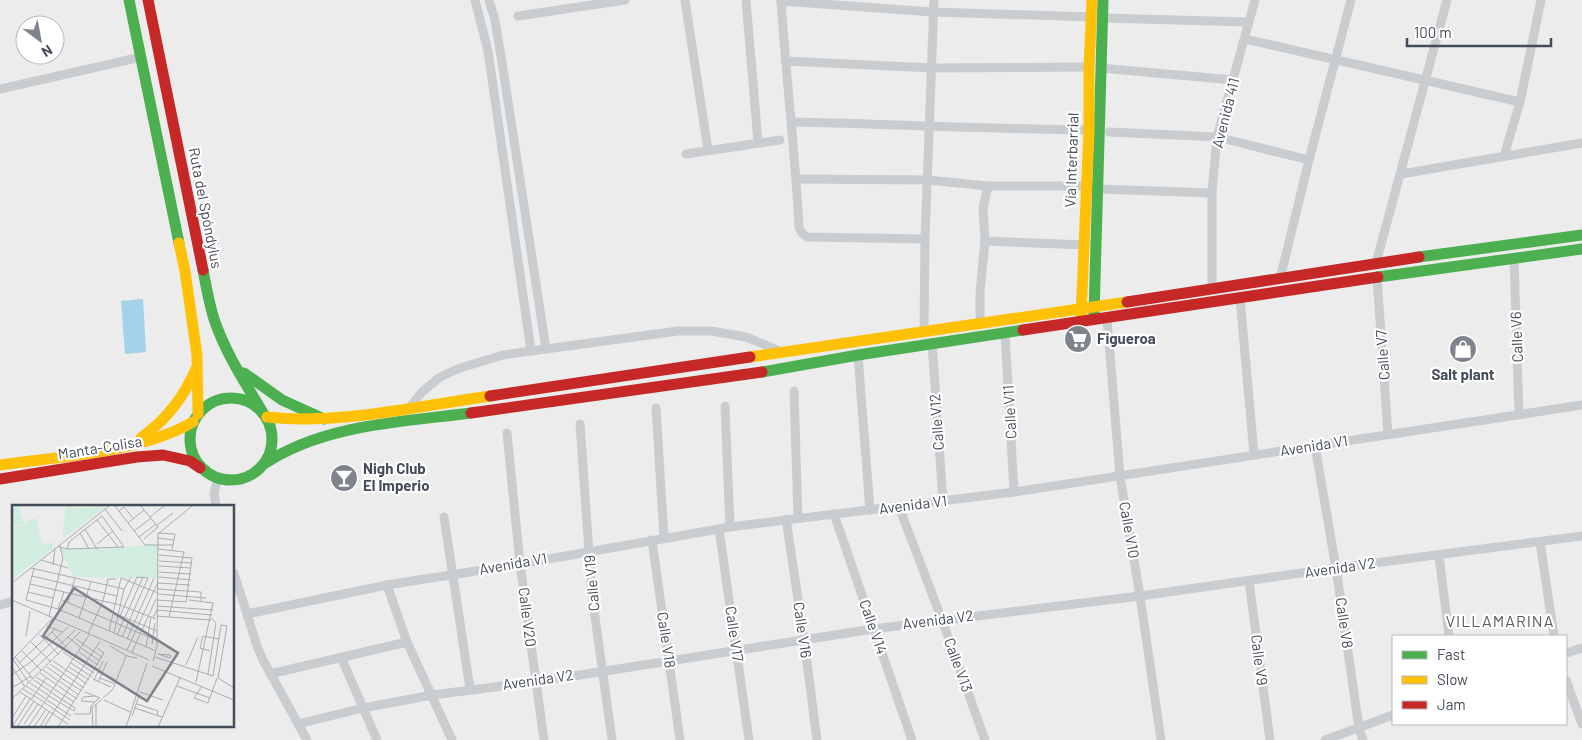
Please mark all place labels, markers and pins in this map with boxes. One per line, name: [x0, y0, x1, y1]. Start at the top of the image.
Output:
supermarket icon: Figueroa: [1063, 324, 1093, 354]
place label: Figueroa: [1097, 329, 1156, 347]
shop icon: Salt plant: [1448, 334, 1478, 364]
place label: Salt plant: [1431, 365, 1495, 383]
place label: Nigh Club El Imperio: [363, 459, 429, 494]
bar icon: Nigh Club El Imperio: [329, 463, 359, 493]

